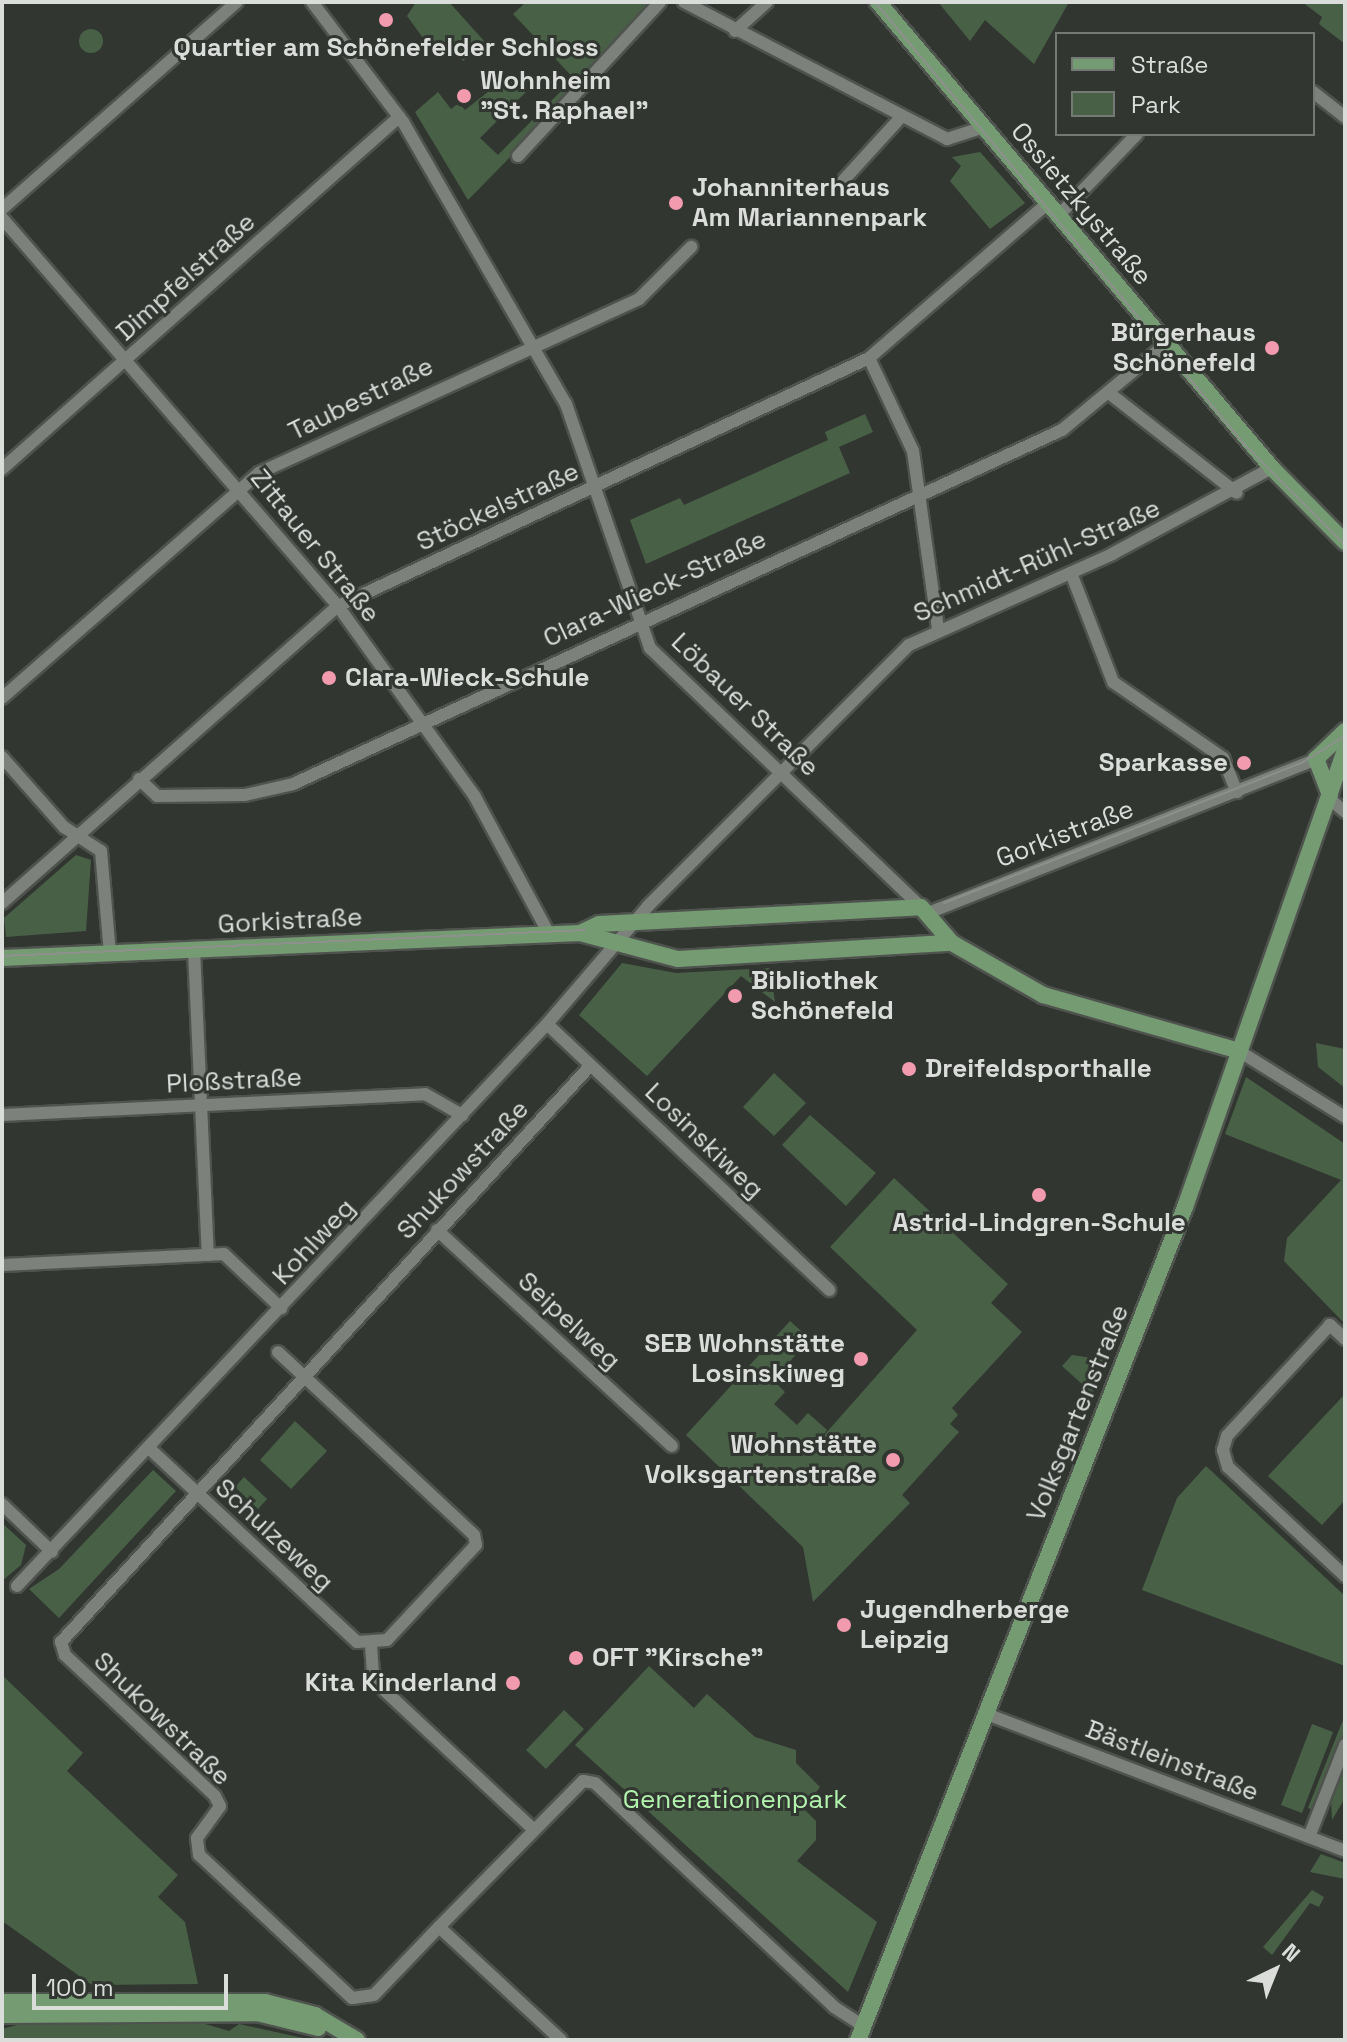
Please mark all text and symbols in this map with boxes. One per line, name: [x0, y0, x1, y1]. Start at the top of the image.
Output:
marker: Quartier am Schönefelder Schloss: [377, 11, 395, 29]
place label: Quartier am Schönefelder Schloss: [173, 32, 599, 64]
legend: [1055, 32, 1315, 136]
text: Straße: [1131, 49, 1208, 80]
place label: Wohnheim "St. Raphael": [480, 65, 649, 126]
marker: Wohnheim "St. Raphael": [455, 87, 473, 105]
text: Park: [1131, 89, 1181, 120]
street label: Ossietzkystraße: [1004, 116, 1158, 292]
place label: Johanniterhaus Am Mariannenpark: [692, 172, 927, 234]
marker: Johanniterhaus Am Mariannenpark: [667, 194, 685, 212]
street label: Dimpfelstraße: [110, 206, 262, 348]
place label: Bürgerhaus Schönefeld: [1111, 317, 1256, 378]
marker: Bürgerhaus Schönefeld: [1263, 339, 1281, 357]
street label: Taubestraße: [284, 351, 438, 447]
street label: Stöckelstraße: [412, 456, 584, 558]
street label: Zittauer Straße: [244, 463, 386, 629]
street label: Schmidt-Rühl-Straße: [909, 493, 1165, 629]
street label: Clara-Wieck-Straße: [539, 524, 771, 654]
street label: Löbauer Straße: [665, 627, 825, 783]
place label: Clara-Wieck-Schule: [345, 662, 590, 694]
marker: Clara-Wieck-Schule: [320, 669, 338, 687]
place label: Sparkasse: [1099, 747, 1228, 779]
marker: Sparkasse: [1235, 754, 1253, 772]
street label: Gorkistraße: [992, 793, 1138, 875]
street label: Gorkistraße: [217, 902, 363, 940]
place label: Bibliothek Schönefeld: [751, 965, 894, 1026]
marker: Bibliothek Schönefeld: [726, 987, 744, 1005]
place label: Dreifeldsporthalle: [925, 1053, 1152, 1085]
marker: Dreifeldsporthalle: [900, 1060, 918, 1078]
street label: Ploßstraße: [165, 1062, 303, 1100]
street label: Losinskiweg: [638, 1077, 770, 1205]
street label: Shukowstraße: [391, 1094, 535, 1246]
marker: Astrid-Lindgren-Schule: [1030, 1186, 1048, 1204]
street label: Kohlweg: [266, 1192, 362, 1292]
place label: Astrid-Lindgren-Schule: [892, 1207, 1186, 1239]
street label: Seipelweg: [511, 1266, 627, 1376]
street label: Volksgartenstraße: [1020, 1300, 1136, 1526]
place label: SEB Wohnstätte Losinskiweg: [644, 1328, 845, 1390]
marker: SEB Wohnstätte Losinskiweg: [852, 1350, 870, 1368]
place label: Wohnstätte Volksgartenstraße: [644, 1429, 877, 1490]
marker: Wohnstätte Volksgartenstraße: [884, 1451, 902, 1469]
street label: Schulzeweg: [208, 1472, 340, 1598]
place label: Jugendherberge Leipzig: [860, 1594, 1070, 1656]
marker: Jugendherberge Leipzig: [835, 1616, 853, 1634]
place label: OFT "Kirsche": [592, 1642, 765, 1674]
street label: Shukowstraße: [87, 1646, 237, 1792]
marker: OFT "Kirsche": [567, 1649, 585, 1667]
place label: Kita Kinderland: [305, 1667, 497, 1699]
marker: Kita Kinderland: [504, 1674, 522, 1692]
street label: Bästleinstraße: [1081, 1714, 1263, 1808]
park label: Generationenpark: [623, 1784, 847, 1816]
north arrow: [1235, 1930, 1315, 2010]
text: N: [1276, 1937, 1306, 1968]
scale bar: [36, 1958, 232, 2008]
text: 100 m: [46, 1972, 114, 2003]

